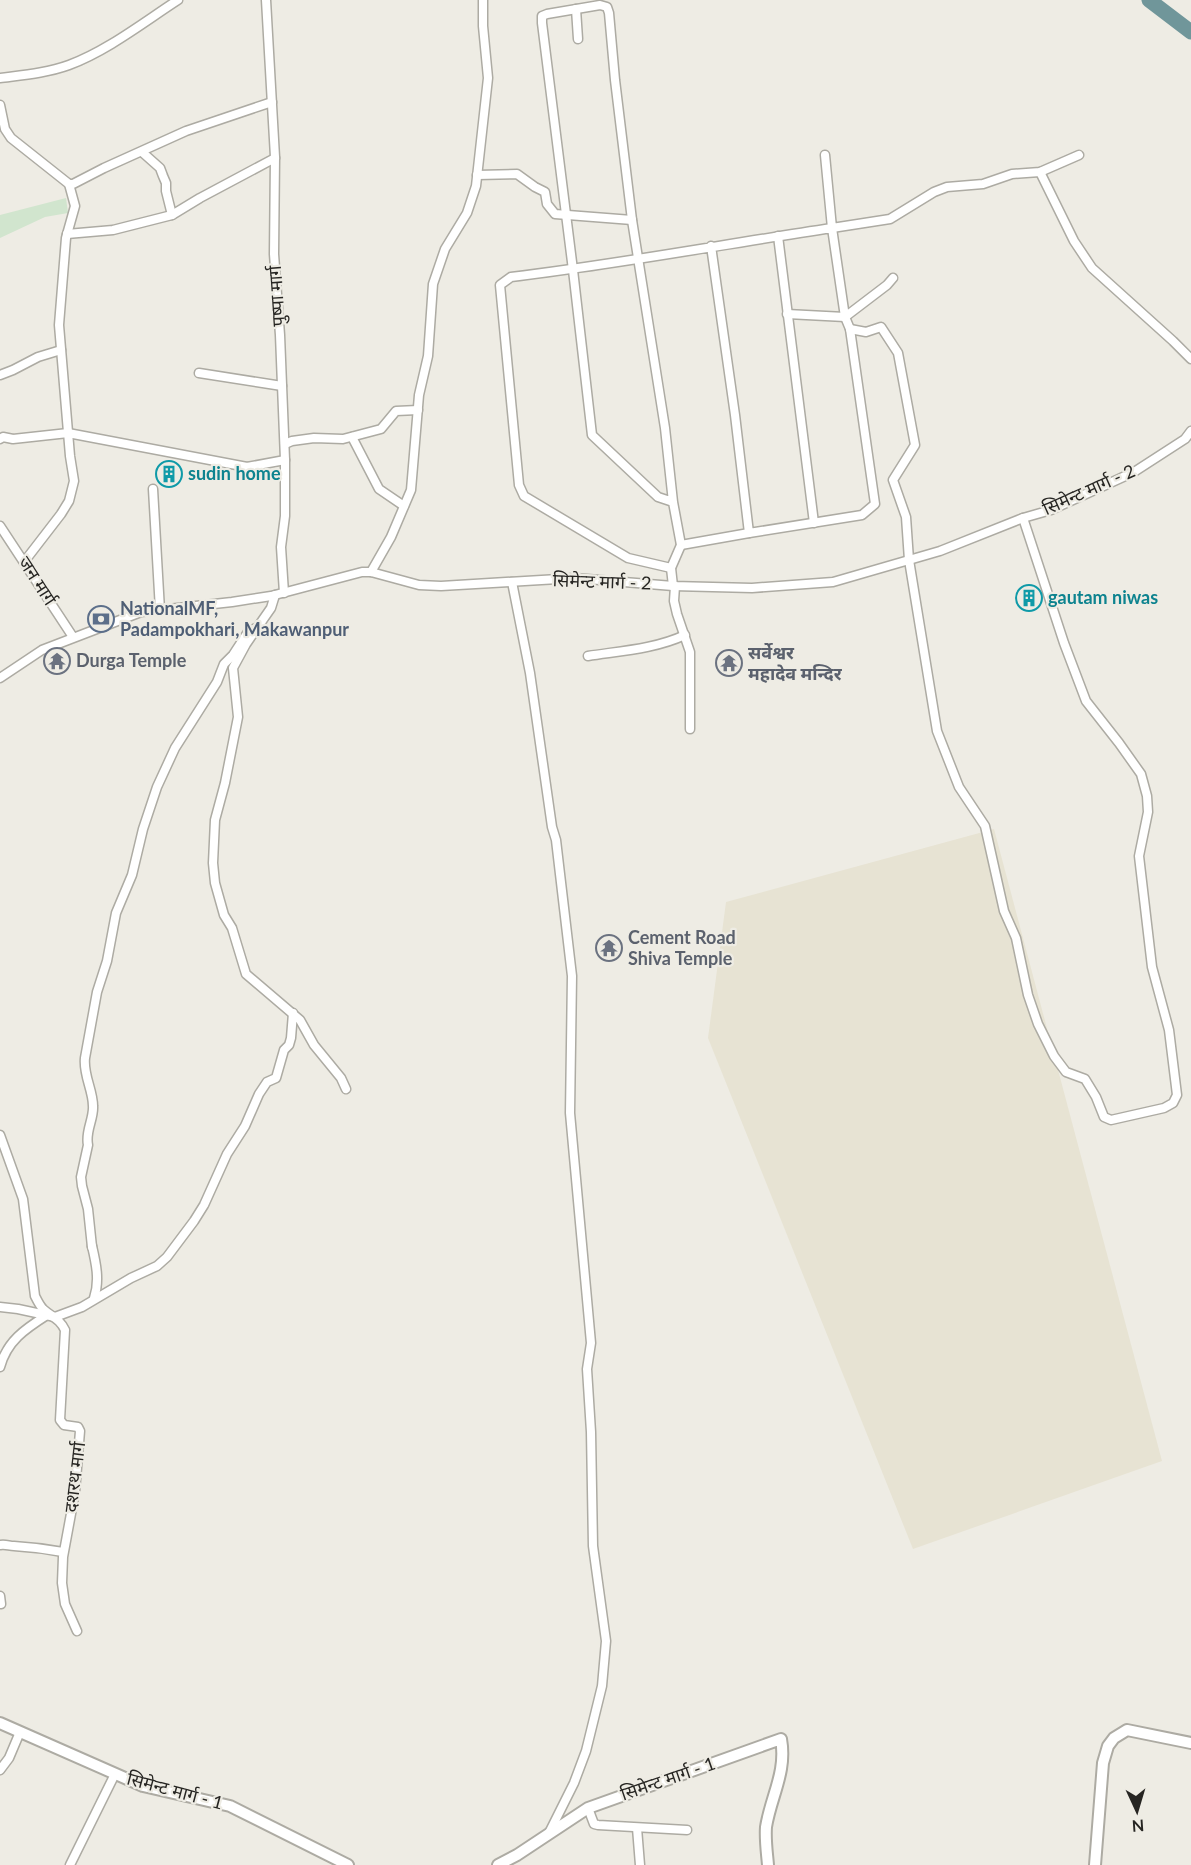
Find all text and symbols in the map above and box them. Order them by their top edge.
street label: पुष्पा मार्ग [263,264,291,327]
building icon: sudin home [154,459,184,489]
street label: सिमेन्ट मार्ग - 2 [1039,459,1138,519]
place label: sudin home [188,462,281,484]
street label: जन मार्ग [14,552,62,610]
street label: सिमेन्ट मार्ग - 2 [552,568,652,594]
building icon: gautam niwas [1014,583,1044,613]
place label: gautam niwas [1048,586,1158,608]
place label: NationalMF, Padampokhari, Makawanpur [120,597,349,640]
bank icon: NationalMF, Padampokhari, Makawanpur [86,604,116,634]
place label: सर्वेश्वर महादेव मन्दिर [748,641,843,684]
temple icon: Durga Temple [42,646,72,676]
temple icon: सर्वेश्वर महादेव मन्दिर [714,648,744,678]
place label: Durga Temple [76,649,187,671]
place label: Cement Road Shiva Temple [628,926,736,969]
temple icon: Cement Road Shiva Temple [594,933,624,963]
street label: दशरथ मार्ग [59,1439,89,1513]
street label: सिमेन्ट मार्ग - 1 [617,1752,718,1805]
street label: सिमेन्ट मार्ग - 1 [125,1767,226,1813]
north arrow [1107,1781,1167,1841]
text: N [1131,1817,1145,1836]

